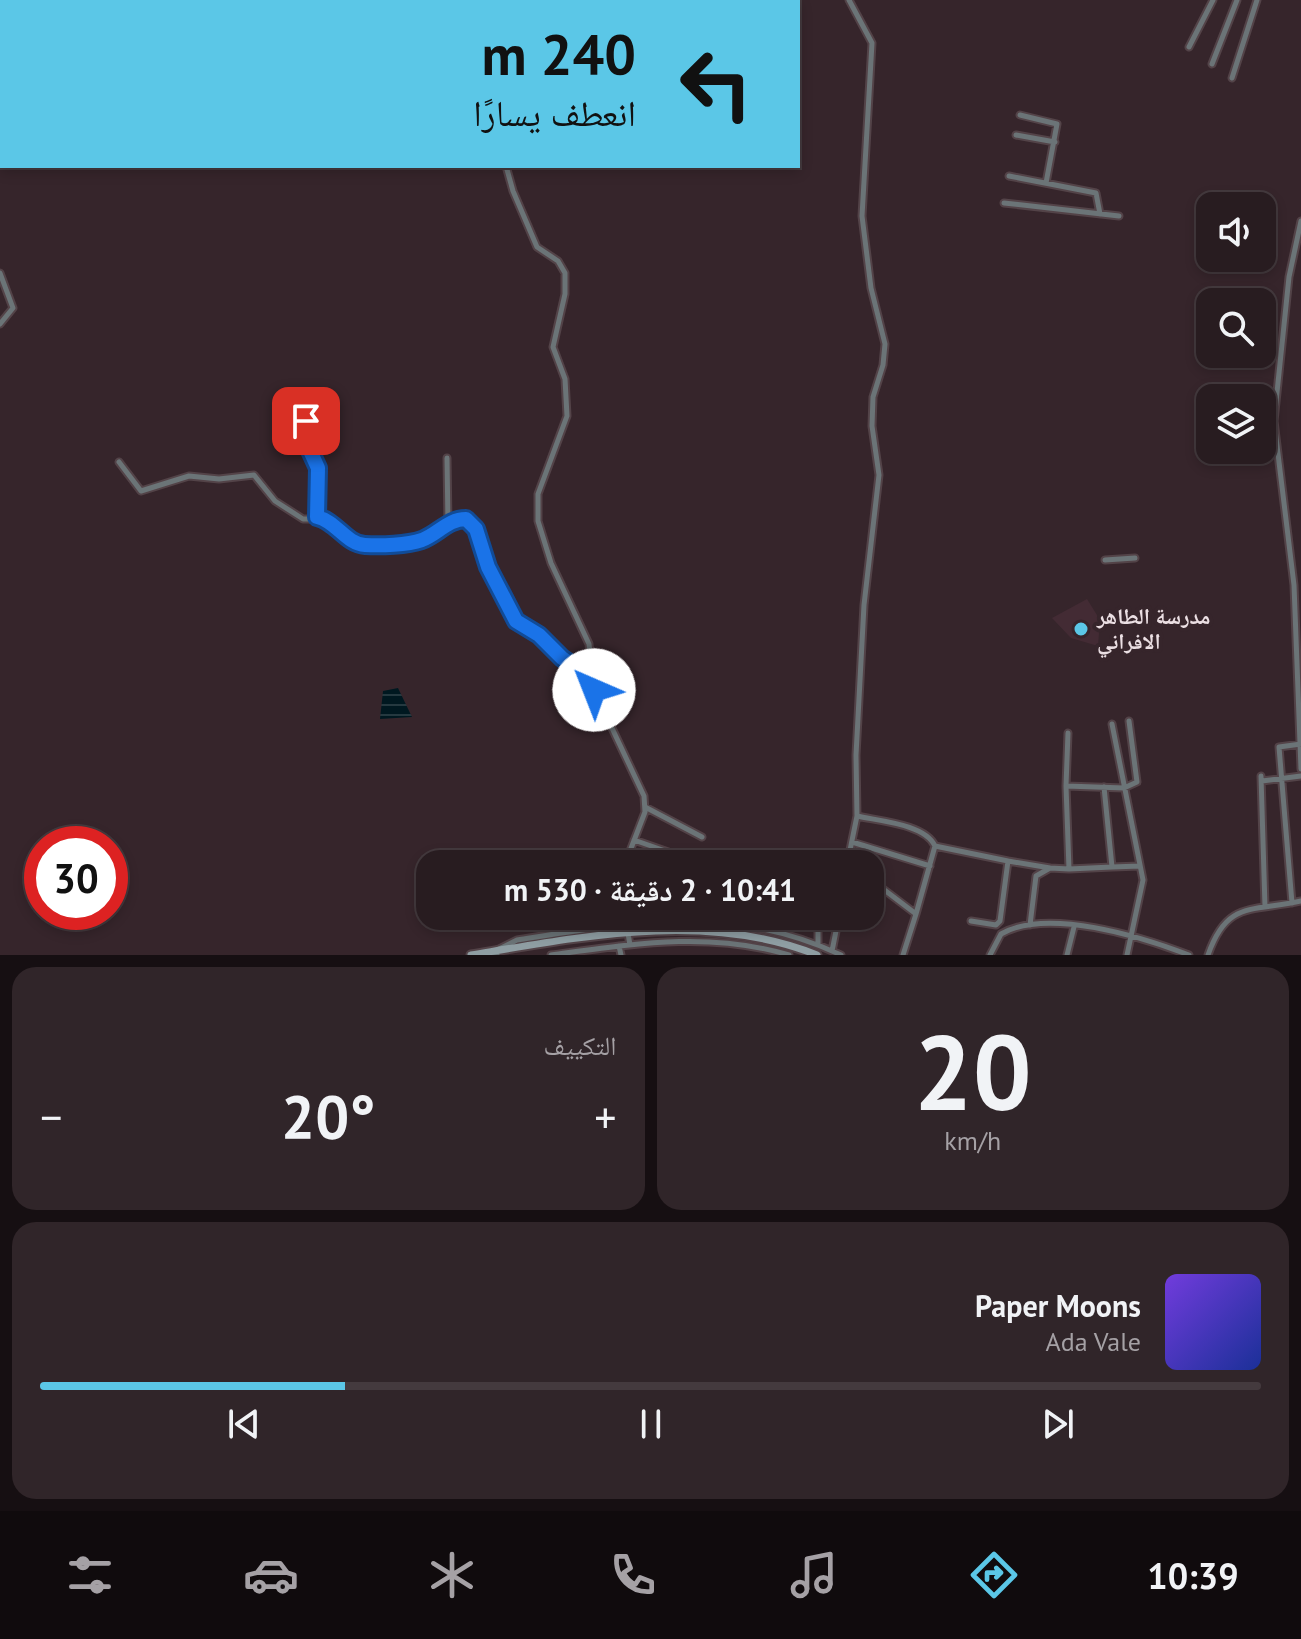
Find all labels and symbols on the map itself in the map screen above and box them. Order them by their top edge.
pin [272,387,340,455]
place label: مدرسة الطاهر الافراني [1096,602,1211,658]
marker: مدرسة الطاهر الافراني [1072,620,1090,638]
position arrow [552,648,636,732]
speed limit sign: 30 [24,826,128,930]

